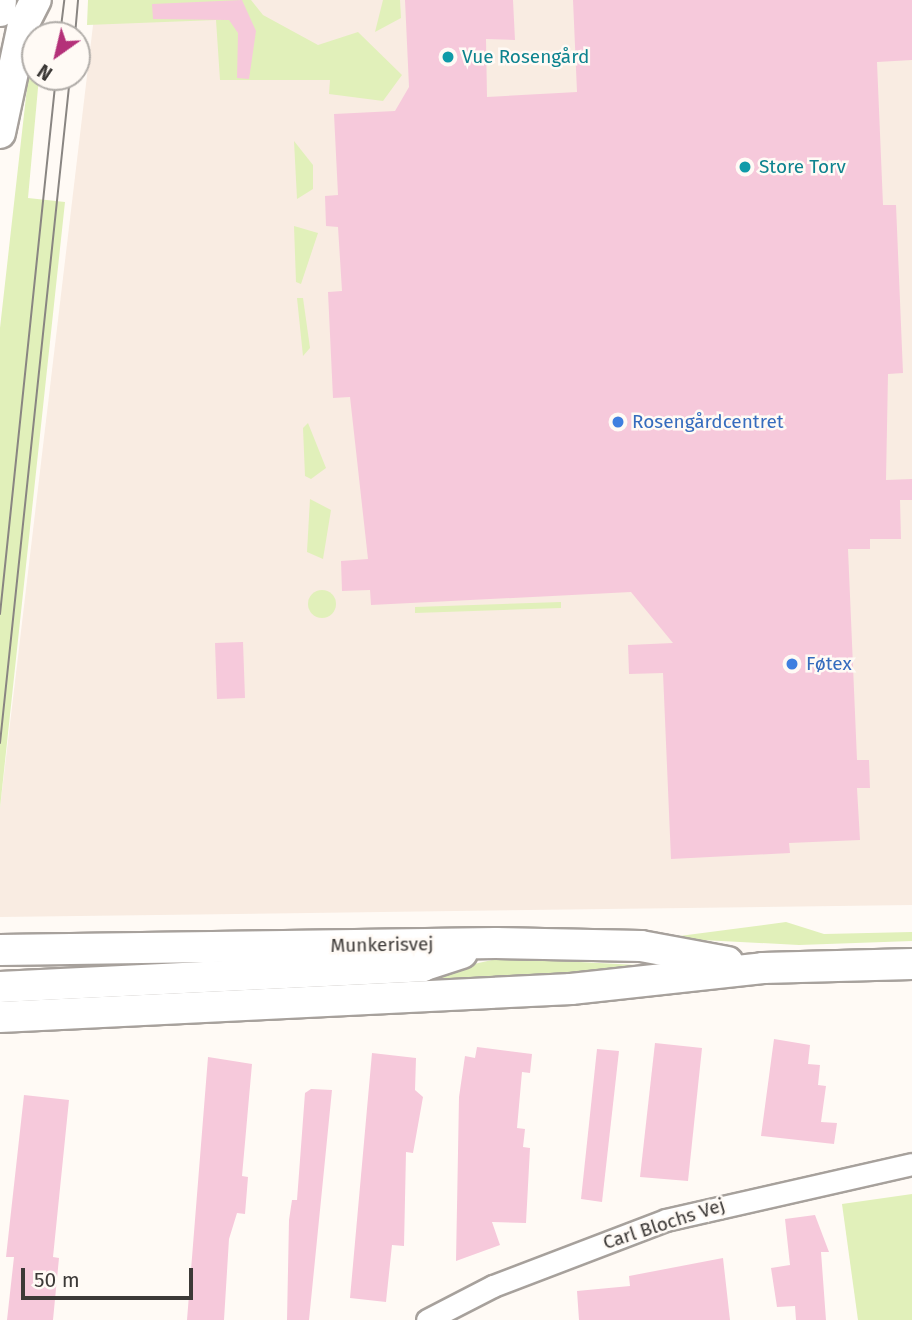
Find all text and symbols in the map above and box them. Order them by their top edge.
north arrow [21,21,91,91]
place label: Vue Rosengård [462,46,589,68]
marker: Vue Rosengård [440,49,456,65]
text: N [33,59,57,85]
place label: Store Torv [759,156,846,178]
marker: Store Torv [737,159,753,175]
place label: Rosengårdcentret [632,411,784,433]
marker: Rosengårdcentret [610,414,626,430]
place label: Føtex [806,653,852,675]
marker: Føtex [784,656,800,672]
street label: Munkerisvej [330,933,434,957]
street label: Carl Blochs Vej [600,1194,728,1254]
scale bar [24,1254,196,1298]
text: 50 m [34,1267,80,1293]

